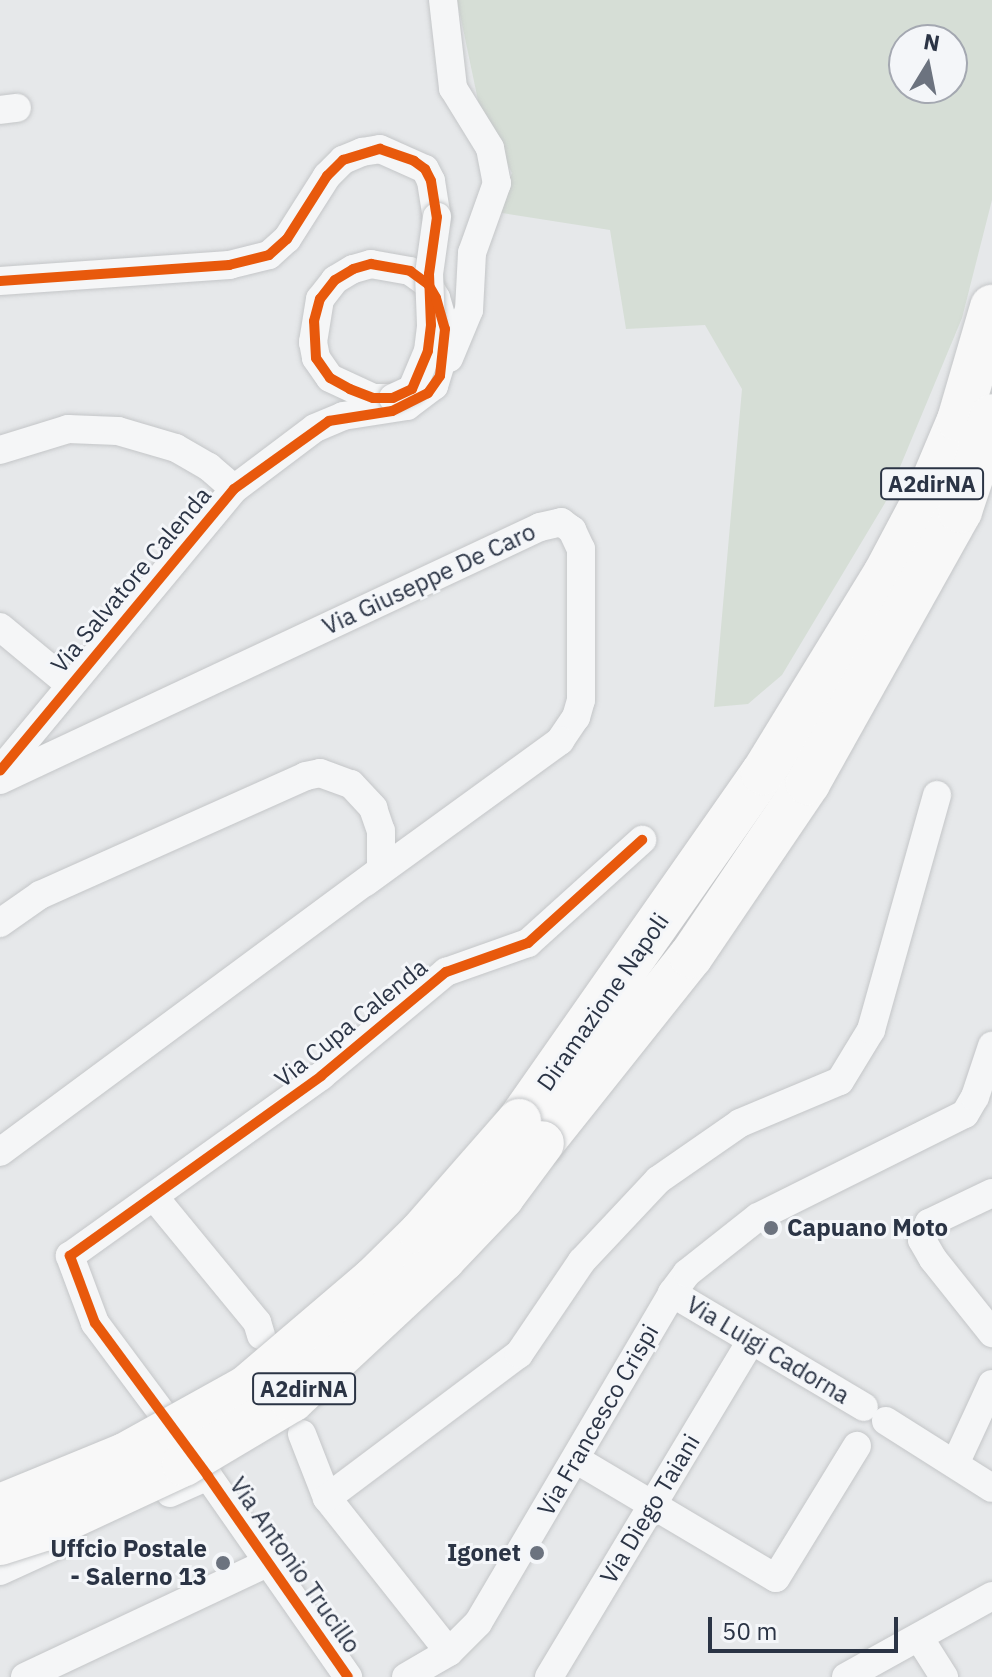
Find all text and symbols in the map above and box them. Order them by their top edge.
north arrow [888,24,968,104]
text: N [922,26,942,58]
road number: A2dirNA [880,466,984,502]
street label: Via Salvatore Calenda [45,481,217,679]
street label: Via Giuseppe De Caro [318,517,540,641]
street label: Diramazione Napoli [531,908,675,1096]
street label: Via Cupa Calenda [269,953,433,1093]
place label: Capuano Moto [787,1214,948,1242]
marker: Capuano Moto [762,1219,780,1237]
street label: Via Luigi Cadorna [681,1290,855,1410]
street label: Via Francesco Crispi [531,1319,665,1521]
road number: A2dirNA [252,1371,356,1407]
street label: Via Diego Taiani [594,1429,706,1589]
street label: Via Antonio Trucillo [224,1471,366,1659]
place label: Uffcio Postale - Salerno 13 [50,1535,207,1591]
place label: Igonet [447,1539,521,1567]
marker: Igonet [528,1544,546,1562]
marker: Uffcio Postale - Salerno 13 [214,1554,232,1572]
scale bar [712,1601,902,1651]
text: 50 m [722,1615,777,1647]

